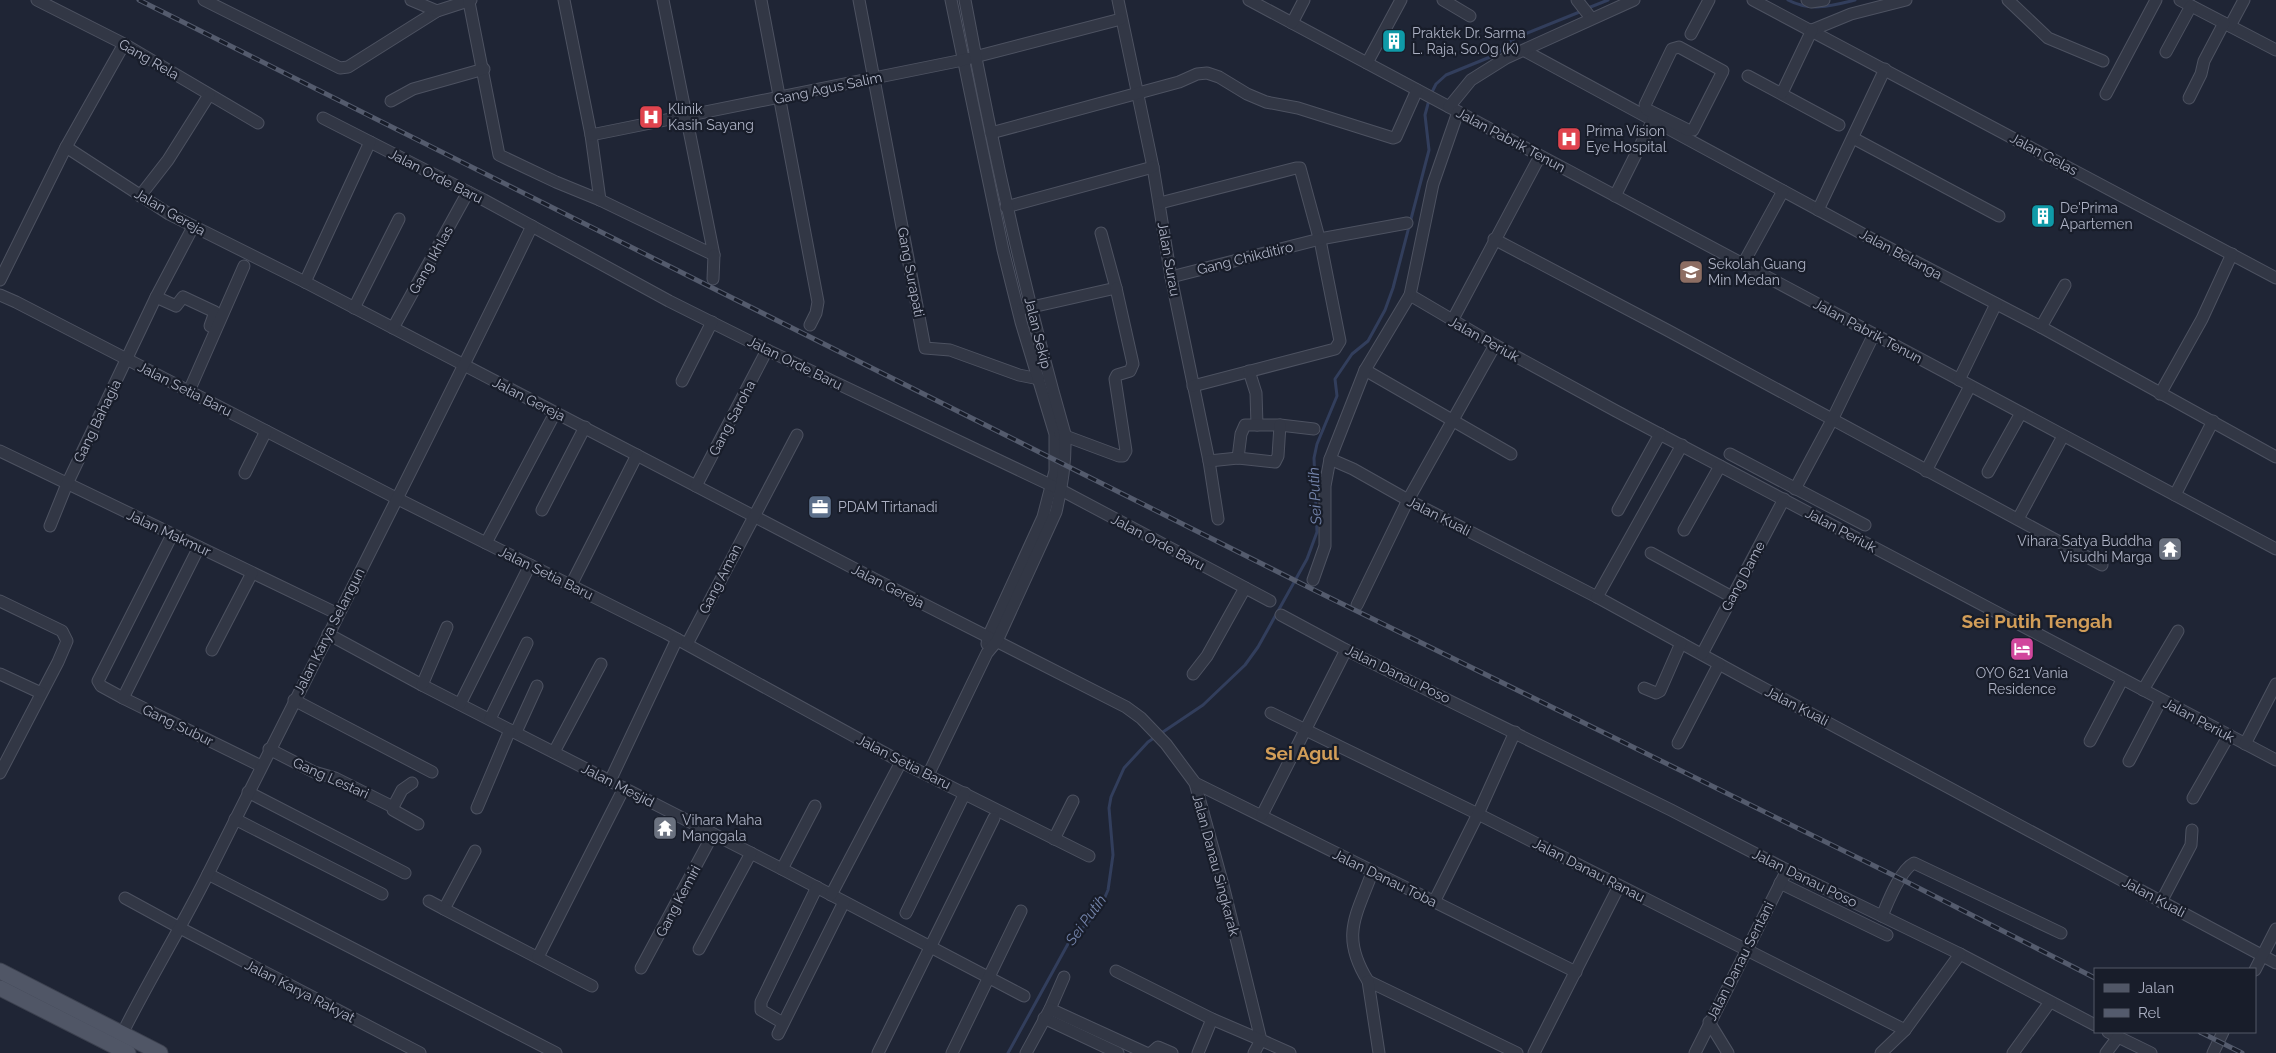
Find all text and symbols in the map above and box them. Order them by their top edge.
place label: Praktek Dr. Sarma L. Raja, So.Og (K) [1412,25,1526,57]
building icon: Praktek Dr. Sarma L. Raja, So.Og (K) [1381,28,1407,54]
street label: Gang Rela [116,35,182,83]
street label: Gang Agus Salim [773,69,883,107]
place label: Klinik Kasih Sayang [668,101,754,133]
hospital icon: Klinik Kasih Sayang [638,104,664,130]
street label: Jalan Pabrik Tenun [1454,105,1568,175]
place label: Prima Vision Eye Hospital [1586,123,1667,155]
hospital icon: Prima Vision Eye Hospital [1556,126,1582,152]
street label: Jalan Gelas [2008,130,2081,179]
street label: Jalan Orde Baru [386,145,486,207]
street label: Jalan Gereja [132,185,208,239]
place label: De'Prima Apartemen [2060,200,2133,232]
building icon: De'Prima Apartemen [2030,203,2056,229]
street label: Jalan Surau [1155,221,1183,297]
street label: Gang Ikhlas [406,223,456,297]
street label: Gang Surapati [894,226,928,318]
street label: Jalan Belanga [1857,226,1945,282]
street label: Gang Chikditiro [1195,238,1295,278]
place label: Sekolah Guang Min Medan [1708,256,1806,288]
school or university icon: Sekolah Guang Min Medan [1678,259,1704,285]
street label: Jalan Sekip [1021,296,1055,371]
street label: Jalan Pabrik Tenun [1811,296,1925,366]
street label: Jalan Periuk [1446,313,1522,365]
street label: Jalan Orde Baru [745,333,845,393]
street label: Jalan Setia Baru [135,358,235,420]
street label: Jalan Gereja [490,374,568,424]
street label: Gang Bahagia [70,377,124,465]
street label: Gang Saroha [705,378,759,458]
water label: Sei Putih [1305,467,1326,526]
street label: Jalan Kuali [1405,493,1473,539]
office icon: PDAM Tirtanadi [807,494,833,520]
place label: PDAM Tirtanadi [838,499,938,515]
street label: Jalan Periuk [1803,505,1880,556]
street label: Jalan Makmur [124,507,214,559]
street label: Jalan Orde Baru [1109,511,1207,573]
place label: Vihara Satya Buddha Visudhi Marga [2017,533,2152,565]
temple icon: Vihara Satya Buddha Visudhi Marga [2157,536,2183,562]
street label: Gang Dame [1718,538,1768,614]
street label: Gang Aman [696,542,744,616]
street label: Jalan Setia Baru [496,543,596,603]
street label: Jalan Gereja [849,561,927,611]
street label: Jalan Karya Selangun [290,565,368,697]
district label: Sei Putih Tengah [1962,610,2112,632]
hotel icon: OYO 621 Vania Residence [2009,636,2035,662]
street label: Jalan Danau Poso [1343,642,1453,706]
place label: OYO 621 Vania Residence [1976,665,2068,697]
street label: Jalan Kuali [1763,683,1831,729]
street label: Jalan Periuk [2161,695,2238,746]
street label: Gang Subur [140,701,216,749]
street label: Jalan Setia Baru [854,731,954,793]
district label: Sei Agul [1265,742,1340,764]
street label: Gang Lestari [291,754,371,802]
street label: Jalan Mesjid [579,760,657,810]
street label: Jalan Danau Singkarak [1189,792,1243,938]
place label: Vihara Maha Manggala [682,812,762,844]
temple icon: Vihara Maha Manggala [652,815,678,841]
street label: Jalan Danau Ranau [1530,835,1648,905]
street label: Jalan Danau Toba [1330,846,1440,910]
street label: Jalan Danau Poso [1750,846,1860,910]
street label: Gang Kemiri [652,862,704,940]
street label: Jalan Kuali [2120,874,2188,920]
water label: Sei Putih [1061,891,1110,949]
street label: Jalan Danau Sentani [1703,899,1777,1023]
street label: Jalan Karya Rakyat [242,956,358,1026]
legend [2094,968,2256,1033]
text: Jalan [2138,979,2174,997]
text: Rel [2138,1004,2161,1022]

